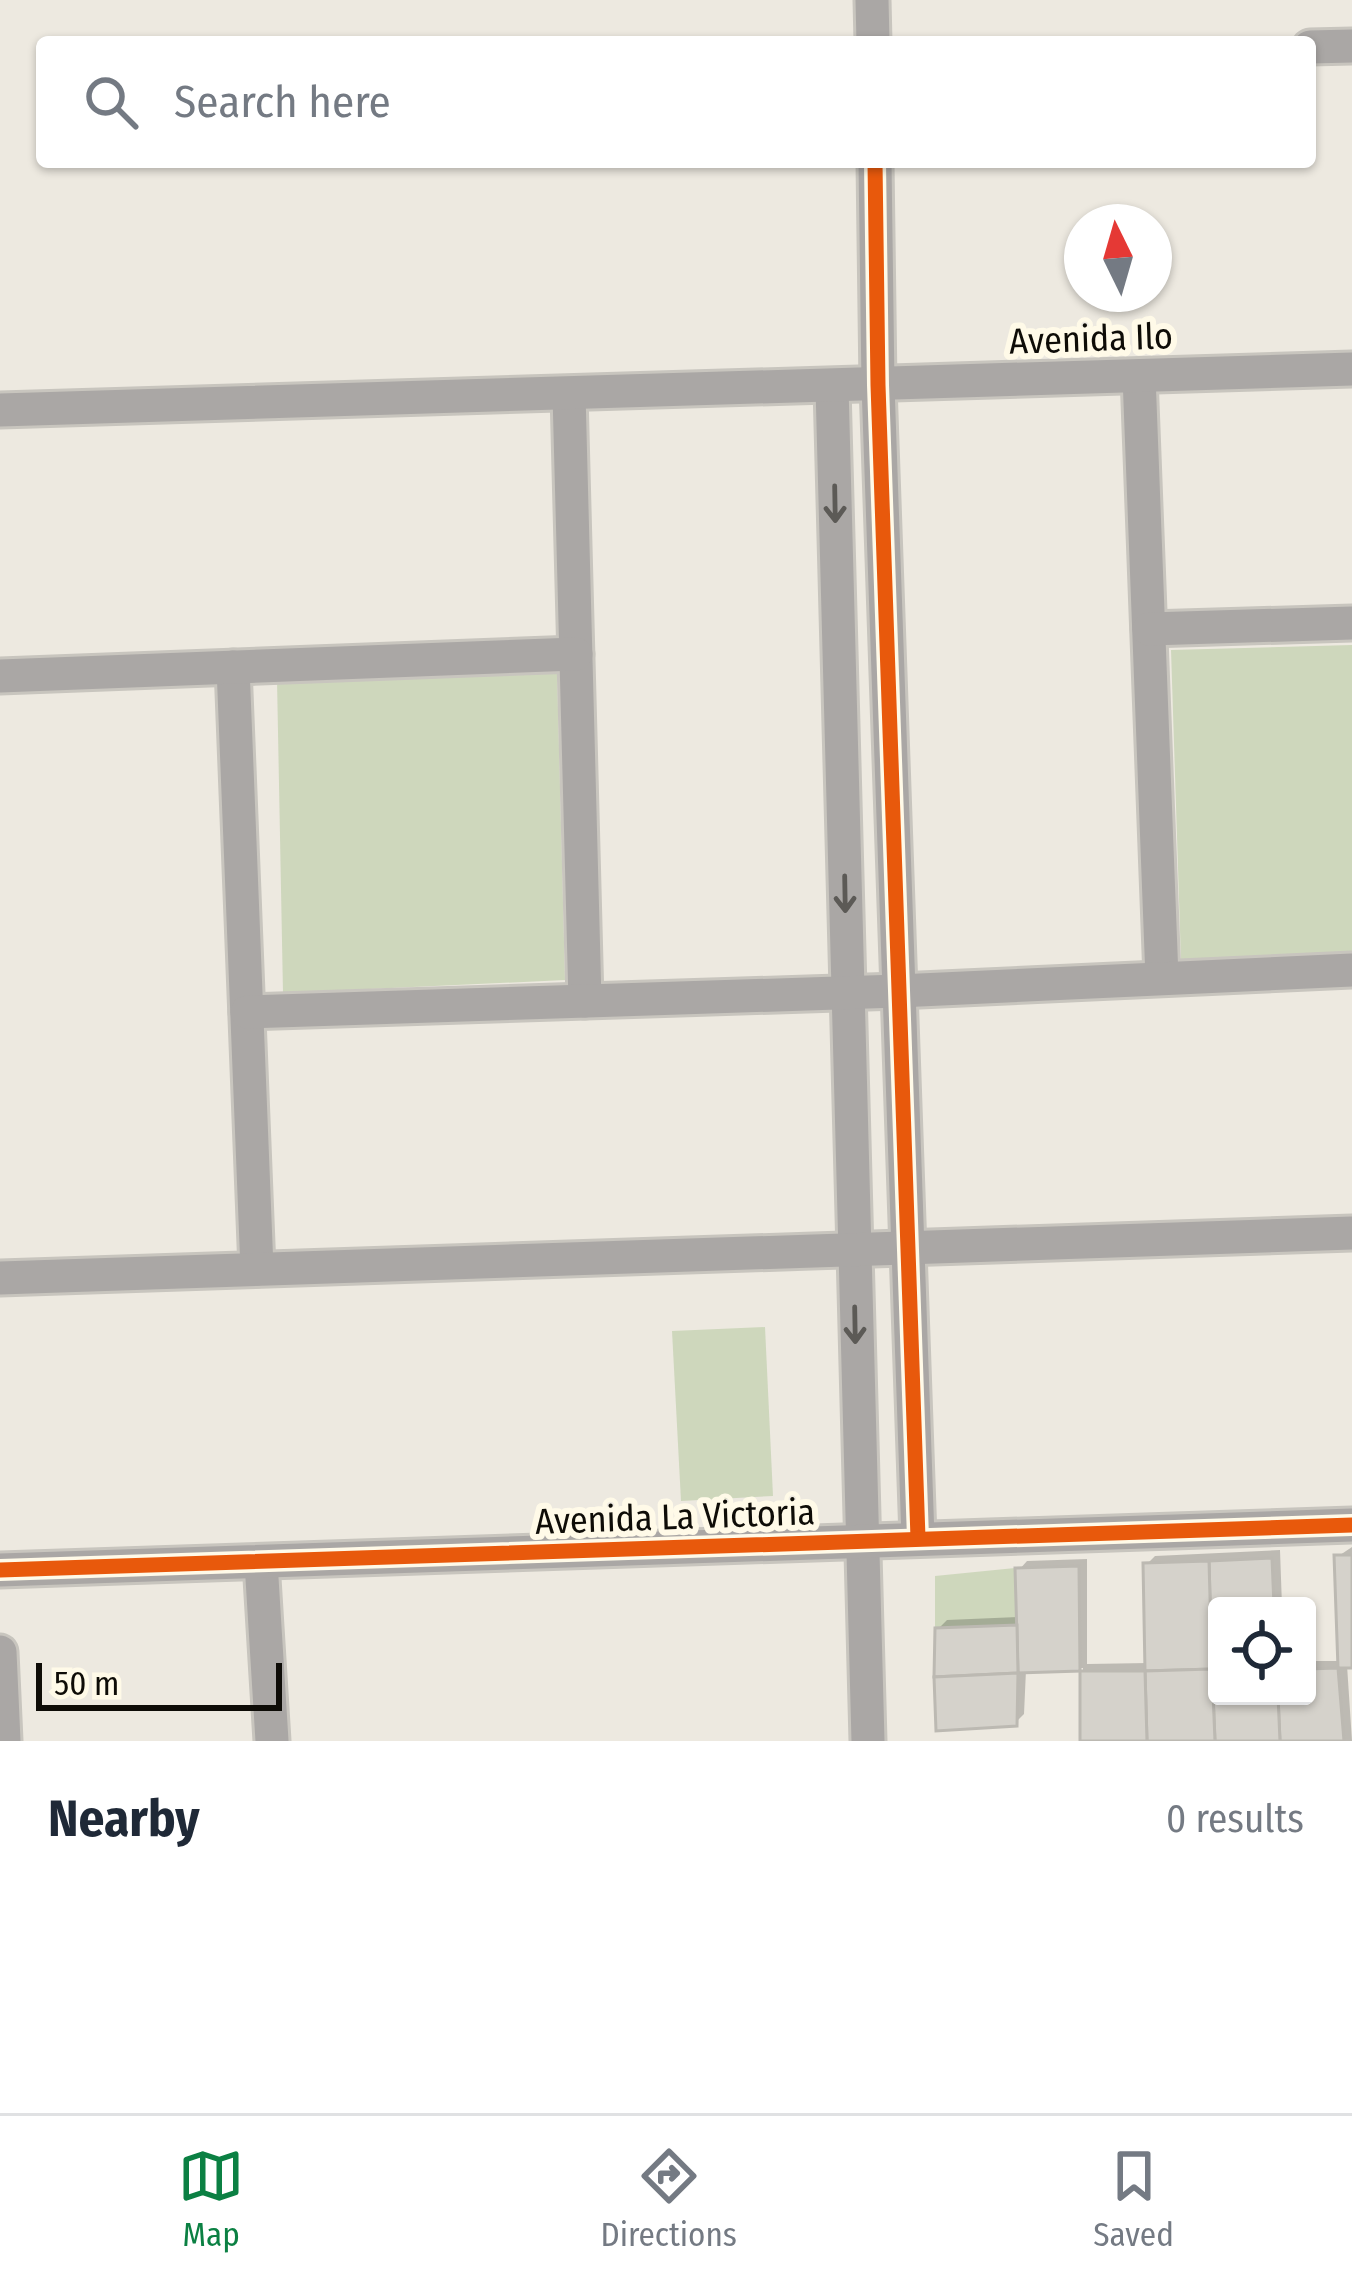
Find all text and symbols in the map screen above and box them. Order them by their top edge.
search box [36,36,1316,168]
icon: search [78,69,144,135]
text: Search here [174,75,391,129]
north arrow [1064,204,1172,312]
street label: Avenida Ilo [1008,314,1174,364]
one-way arrow [824,484,847,523]
one-way arrow [833,874,856,913]
one-way arrow [843,1305,866,1344]
street label: Avenida La Victoria [534,1490,816,1544]
map controls [1208,1597,1316,1705]
button: locate [1208,1597,1316,1705]
scale bar [36,1657,282,1710]
text: 50 m [54,1664,119,1704]
text: Nearby [48,1788,200,1850]
text: 0 results [1166,1796,1304,1842]
tab: Map [178,2143,244,2255]
tab: Directions [600,2143,737,2255]
tab: Saved [1093,2143,1174,2255]

